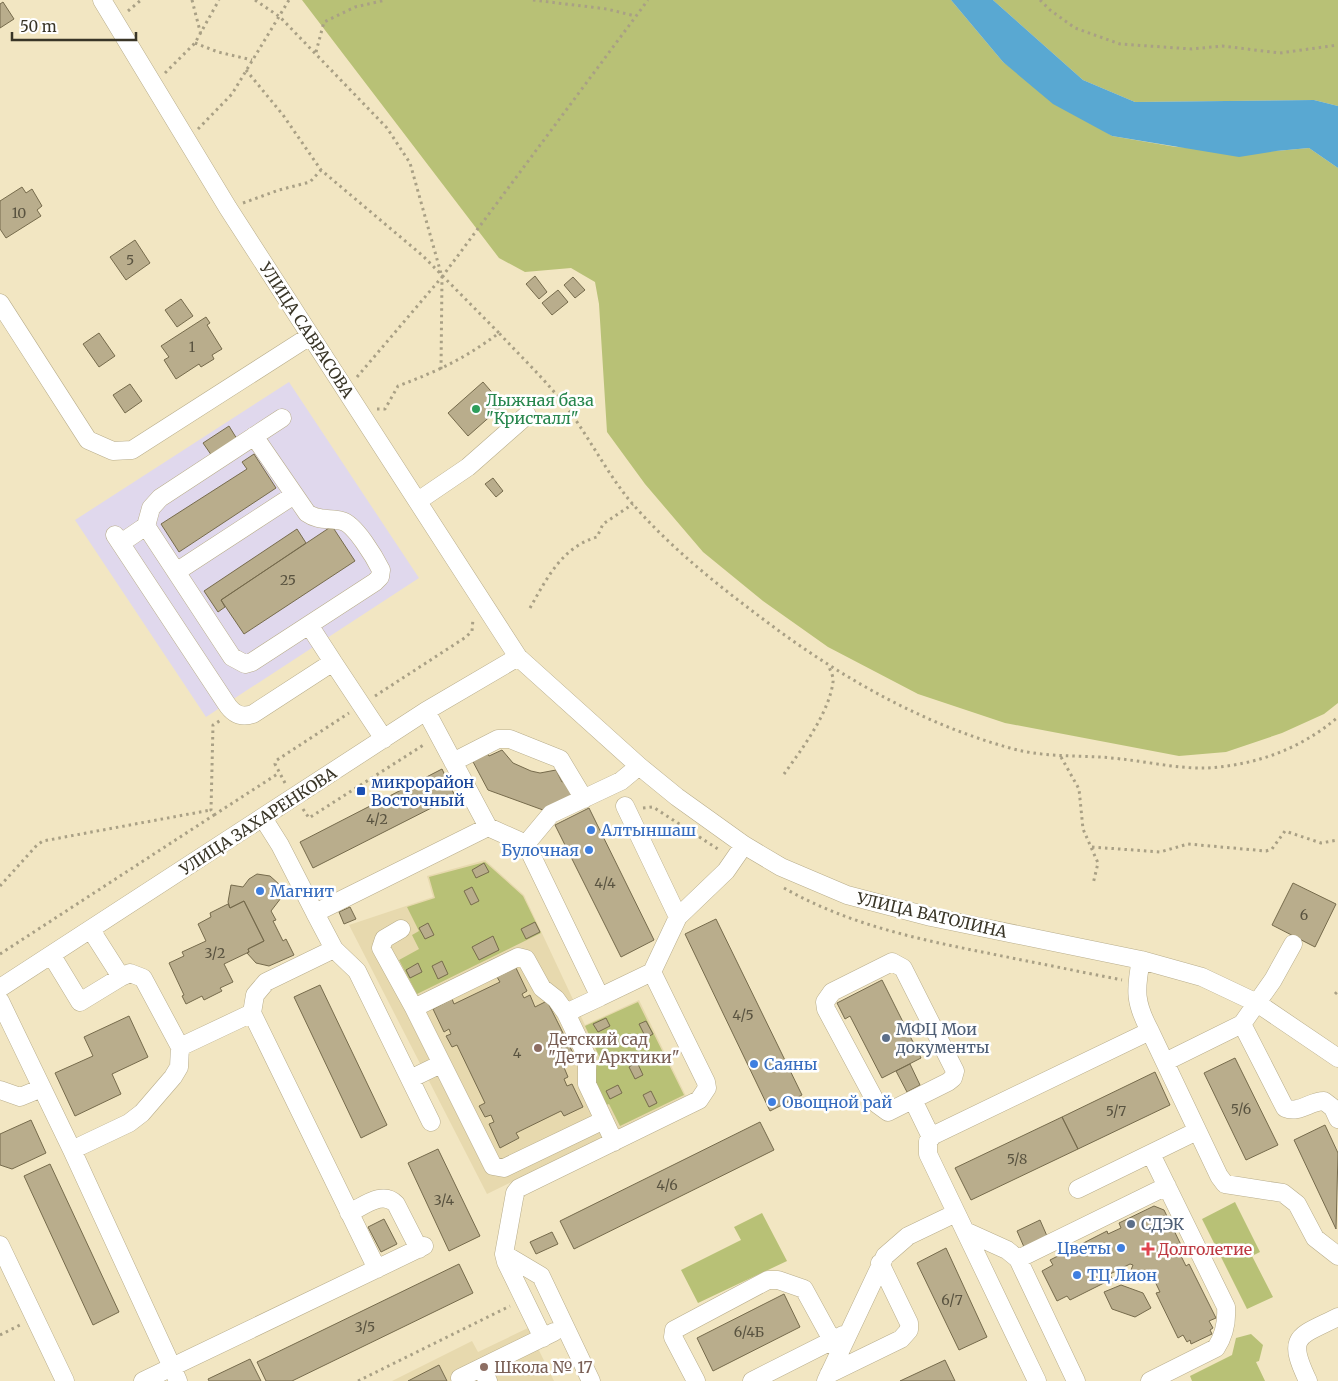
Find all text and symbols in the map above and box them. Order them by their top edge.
scale bar [12,10,136,42]
text: 50 m [20,17,57,36]
house number: 10 [12,204,26,222]
house number: 5 [126,251,134,269]
street label: УЛИЦА САВРАСОВА [255,258,359,402]
house number: 1 [189,338,195,356]
place label: Лыжная база "Кристалл" [486,390,594,428]
marker: Лыжная база "Кристалл" [470,403,482,415]
house number: 25 [280,571,296,589]
street label: УЛИЦА ЗАХАРЕНКОВА [175,762,341,880]
place label: микрорайон Восточный [371,772,474,810]
marker: микрорайон Восточный [355,785,367,797]
house number: 4/2 [366,810,388,828]
place label: Алтыншаш [600,820,696,840]
marker: Алтыншаш [585,824,597,836]
place label: Булочная [501,840,579,860]
marker: Булочная [583,844,595,856]
house number: 4/4 [594,874,616,892]
place label: Магнит [270,881,335,901]
marker: Магнит [254,885,266,897]
street label: УЛИЦА ВАТОЛИНА [854,888,1010,942]
house number: 6 [1300,906,1308,924]
house number: 3/2 [205,944,225,962]
house number: 4/5 [732,1006,754,1024]
place label: МФЦ Мои документы [895,1019,990,1057]
place label: Детский сад "Дети Арктики" [548,1029,680,1067]
marker: МФЦ Мои документы [880,1032,892,1044]
marker: Детский сад "Дети Арктики" [532,1042,544,1054]
house number: 4 [513,1044,522,1062]
place label: Саяны [764,1054,818,1074]
marker: Саяны [748,1058,760,1070]
place label: Овощной рай [782,1092,892,1112]
marker: Овощной рай [766,1096,778,1108]
house number: 5/6 [1231,1100,1251,1118]
house number: 5/7 [1106,1102,1126,1120]
house number: 5/8 [1007,1150,1027,1168]
house number: 4/6 [656,1176,678,1194]
house number: 3/4 [434,1191,455,1209]
place label: СДЭК [1141,1214,1185,1234]
marker: СДЭК [1125,1218,1137,1230]
place label: Цветы [1057,1238,1111,1258]
place label: Долголетие [1158,1239,1252,1259]
marker: Цветы [1115,1242,1127,1254]
marker: Долголетие [1142,1243,1154,1255]
place label: ТЦ Лион [1087,1265,1157,1285]
marker: ТЦ Лион [1071,1269,1083,1281]
house number: 6/7 [941,1291,963,1309]
house number: 3/5 [355,1318,375,1336]
house number: 6/4Б [734,1323,764,1341]
place label: Школа № 17 [494,1357,593,1377]
marker: Школа № 17 [478,1361,490,1373]

